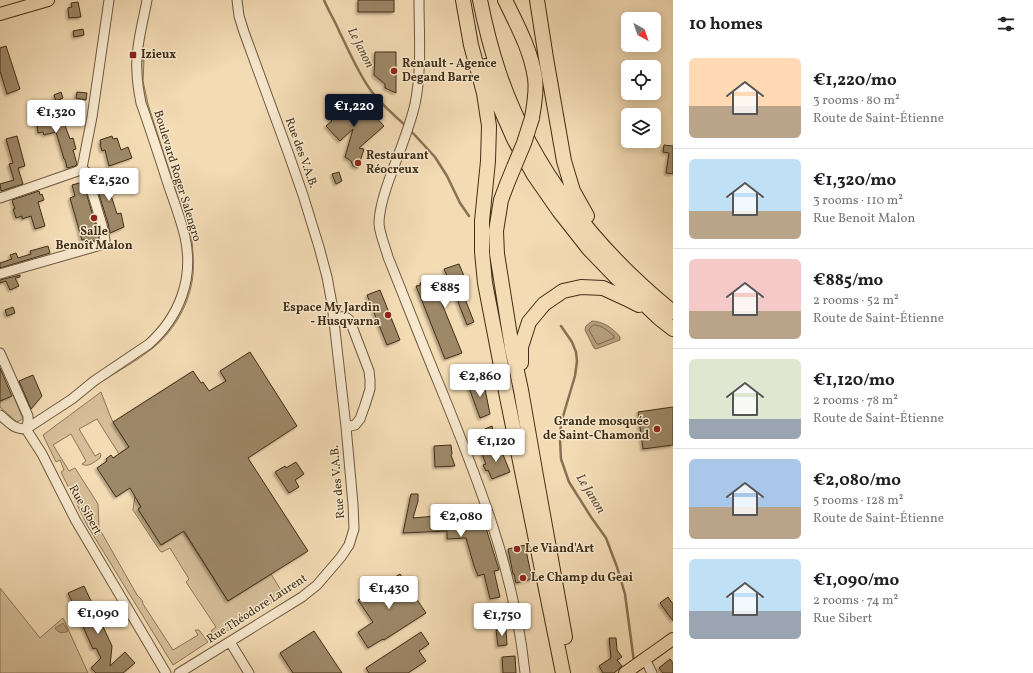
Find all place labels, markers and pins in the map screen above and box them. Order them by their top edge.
place label: Izieux [141,47,176,63]
marker: Izieux [128,50,138,60]
place label: Renault - Agence Degand Barre [402,56,497,86]
marker: Renault - Agence Degand Barre [389,66,399,76]
pin: €1,220 [321,94,387,128]
pin: €1,320 [23,100,89,134]
place label: Restaurant Réocreux [366,148,429,178]
marker: Restaurant Réocreux [353,158,363,168]
pin: €2,520 [76,168,142,202]
marker: Salle Benoît Malon [89,213,99,223]
place label: Salle Benoît Malon [55,224,133,254]
pin: €885 [421,275,469,309]
place label: Espace My Jardin - Husqvarna [283,300,380,330]
marker: Espace My Jardin - Husqvarna [383,310,393,320]
pin: €2,860 [447,364,513,398]
place label: Grande mosquée de Saint-Chamond [543,414,650,444]
marker: Grande mosquée de Saint-Chamond [652,424,662,434]
pin: €1,120 [463,429,529,463]
pin: €2,080 [428,504,494,538]
place label: Le Viand'Art [525,541,595,557]
marker: Le Viand'Art [512,544,522,554]
place label: Le Champ du Geai [531,570,633,586]
marker: Le Champ du Geai [518,573,528,583]
pin: €1,430 [356,576,422,610]
pin: €1,090 [65,601,131,635]
pin: €1,750 [469,603,535,637]

